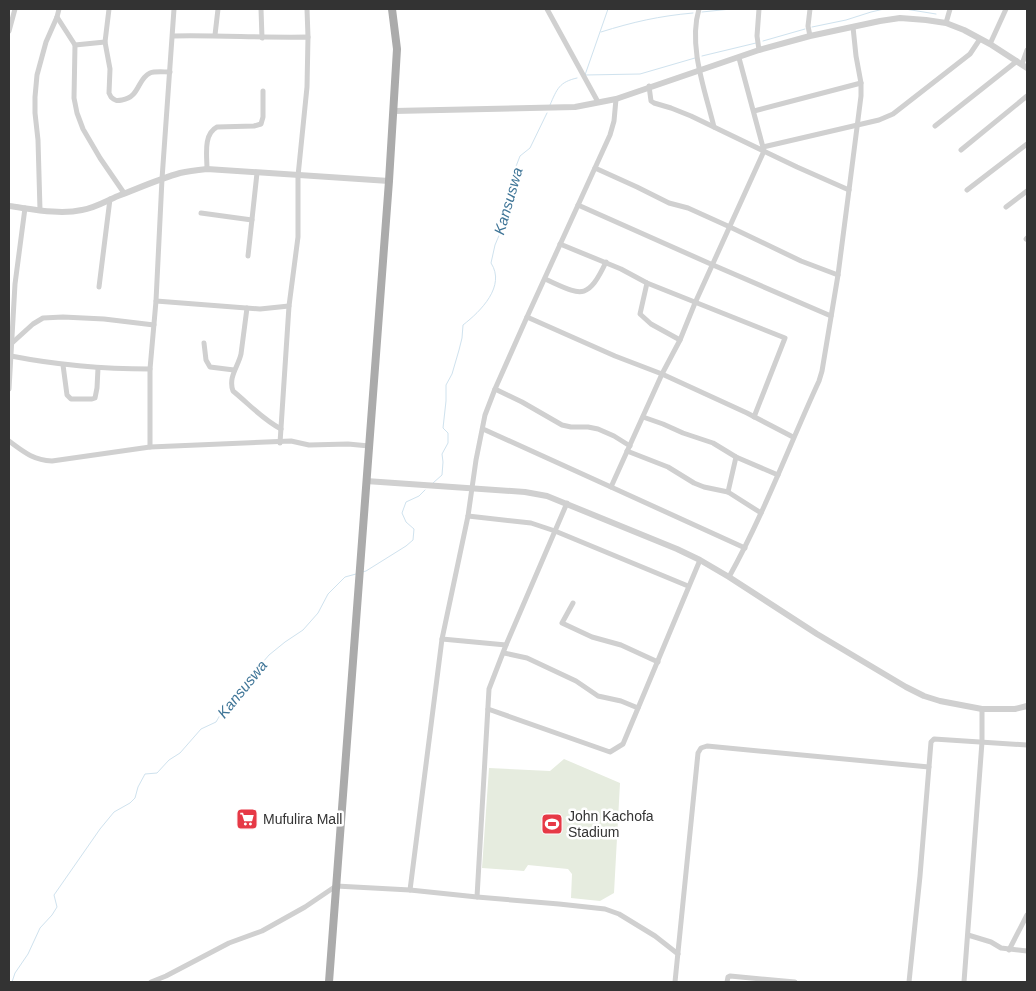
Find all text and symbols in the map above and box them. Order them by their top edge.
water label: Kansuswa [490,165,526,237]
water label: Kansuswa [214,657,270,721]
supermarket icon: Mufulira Mall [235,807,259,831]
place label: John Kachofa Stadium [568,808,654,840]
place label: Mufulira Mall [263,811,342,827]
sports icon: John Kachofa Stadium [540,812,564,836]

